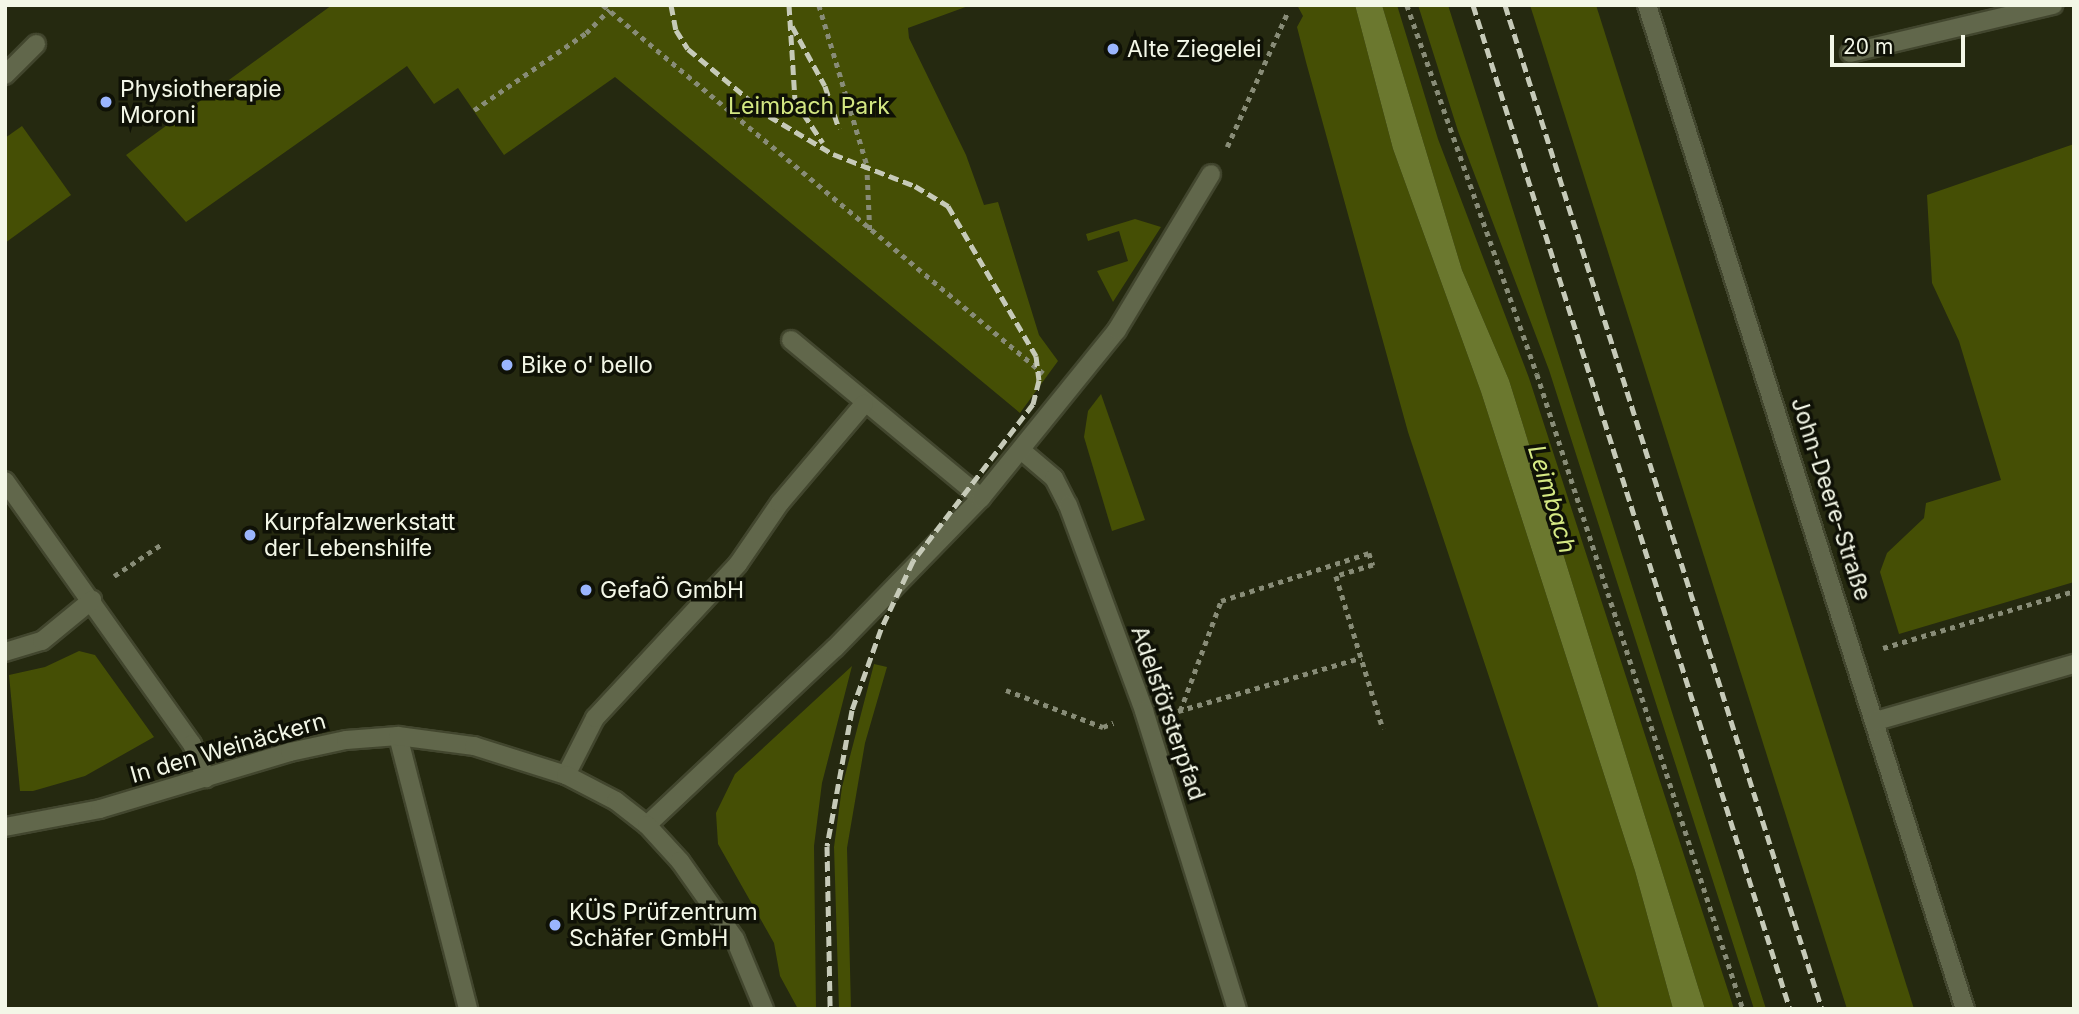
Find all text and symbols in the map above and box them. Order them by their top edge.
scale bar [1834,21,1969,65]
text: 20 m [1843,34,1893,59]
place label: Alte Ziegelei [1127,35,1261,63]
marker: Alte Ziegelei [1105,41,1121,57]
place label: Physiotherapie Moroni [120,75,282,129]
park label: Leimbach Park [728,92,890,120]
marker: Physiotherapie Moroni [98,94,114,110]
place label: Bike o' bello [521,351,653,379]
marker: Bike o' bello [499,357,515,373]
street label: John-Deere-Straße [1785,394,1877,604]
water label: Leimbach [1522,441,1582,557]
place label: Kurpfalzwerkstatt der Lebenshilfe [264,508,455,562]
marker: Kurpfalzwerkstatt der Lebenshilfe [242,527,258,543]
place label: GefaÖ GmbH [600,576,744,604]
marker: GefaÖ GmbH [578,582,594,598]
street label: Adelsförsterpfad [1125,622,1211,804]
street label: In den Weinäckern [127,707,329,789]
place label: KÜS Prüfzentrum Schäfer GmbH [569,898,758,952]
marker: KÜS Prüfzentrum Schäfer GmbH [547,917,563,933]

